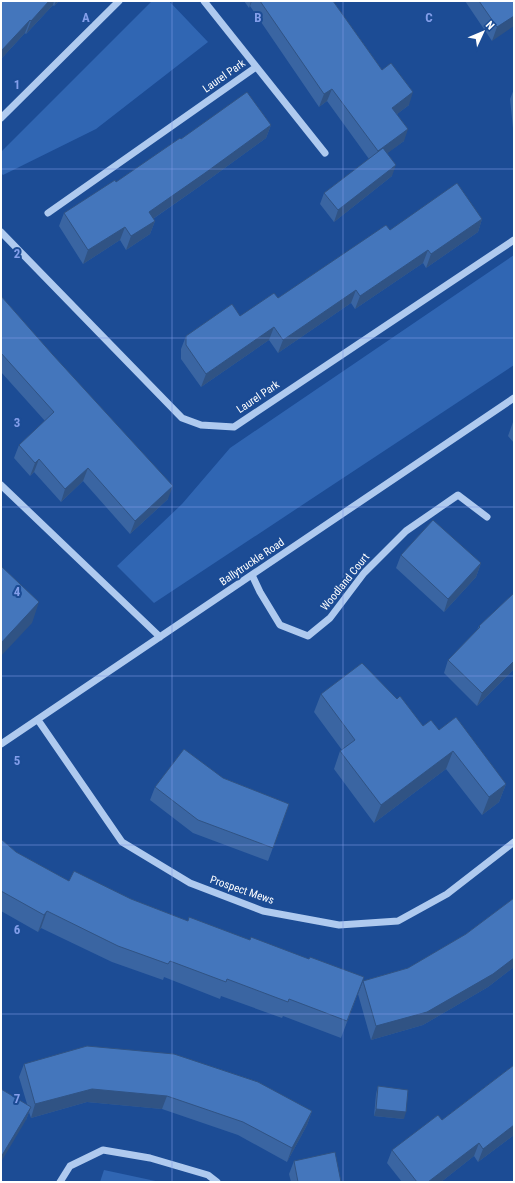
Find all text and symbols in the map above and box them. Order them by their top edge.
text: A [82,10,90,25]
text: B [254,10,262,25]
text: C [425,10,433,25]
north arrow [463,12,503,52]
text: N [483,18,497,33]
street label: Laurel Park [200,57,248,95]
text: 1 [14,77,20,92]
text: 2 [14,246,21,261]
street label: Laurel Park [234,378,282,416]
text: 3 [14,415,20,430]
street label: Ballytruckle Road [217,536,287,588]
street label: Woodland Court [318,551,372,613]
text: 4 [14,584,21,599]
text: 5 [14,753,21,768]
street label: Prospect Mews [208,873,276,907]
text: 6 [14,922,21,937]
text: 7 [14,1091,21,1106]

